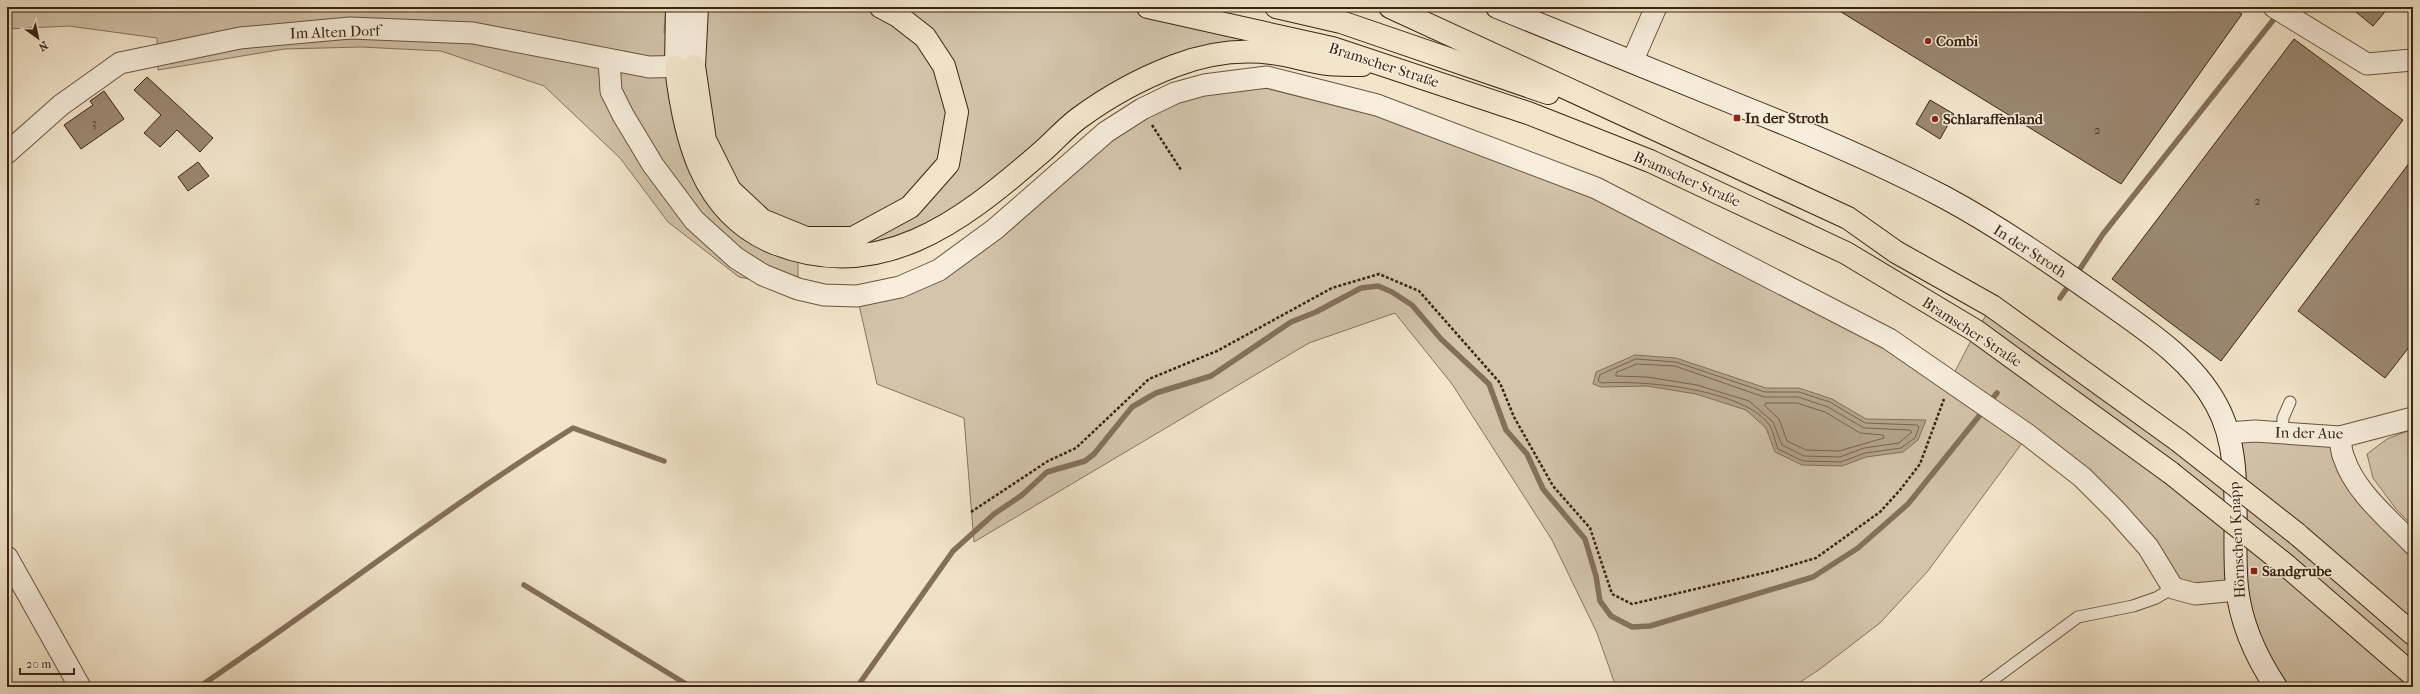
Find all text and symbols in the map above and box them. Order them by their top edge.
north arrow [18,18,58,58]
street label: Im Alten Dorf [290,21,383,43]
place label: Combi [1936,32,1979,50]
marker: Combi [1923,36,1933,46]
text: N [36,38,50,54]
street label: Bramscher Straße [1326,39,1442,92]
place label: In der Stroth [1745,109,1829,127]
place label: Schlaraffenland [1943,110,2044,128]
marker: In der Stroth [1732,113,1742,123]
marker: Schlaraffenland [1930,114,1940,124]
house number: 3 [91,115,97,130]
house number: 2 [2094,122,2101,137]
street label: Bramscher Straße [1631,147,1744,211]
house number: 2 [2254,193,2261,208]
street label: In der Stroth [1990,221,2070,282]
street label: Bramscher Straße [1919,293,2026,371]
street label: In der Aue [2275,423,2344,443]
street label: Hörnschen Knapp [2225,481,2249,599]
place label: Sandgrube [2262,562,2332,580]
marker: Sandgrube [2249,566,2259,576]
scale bar [20,650,74,676]
text: 20 m [26,657,51,671]

